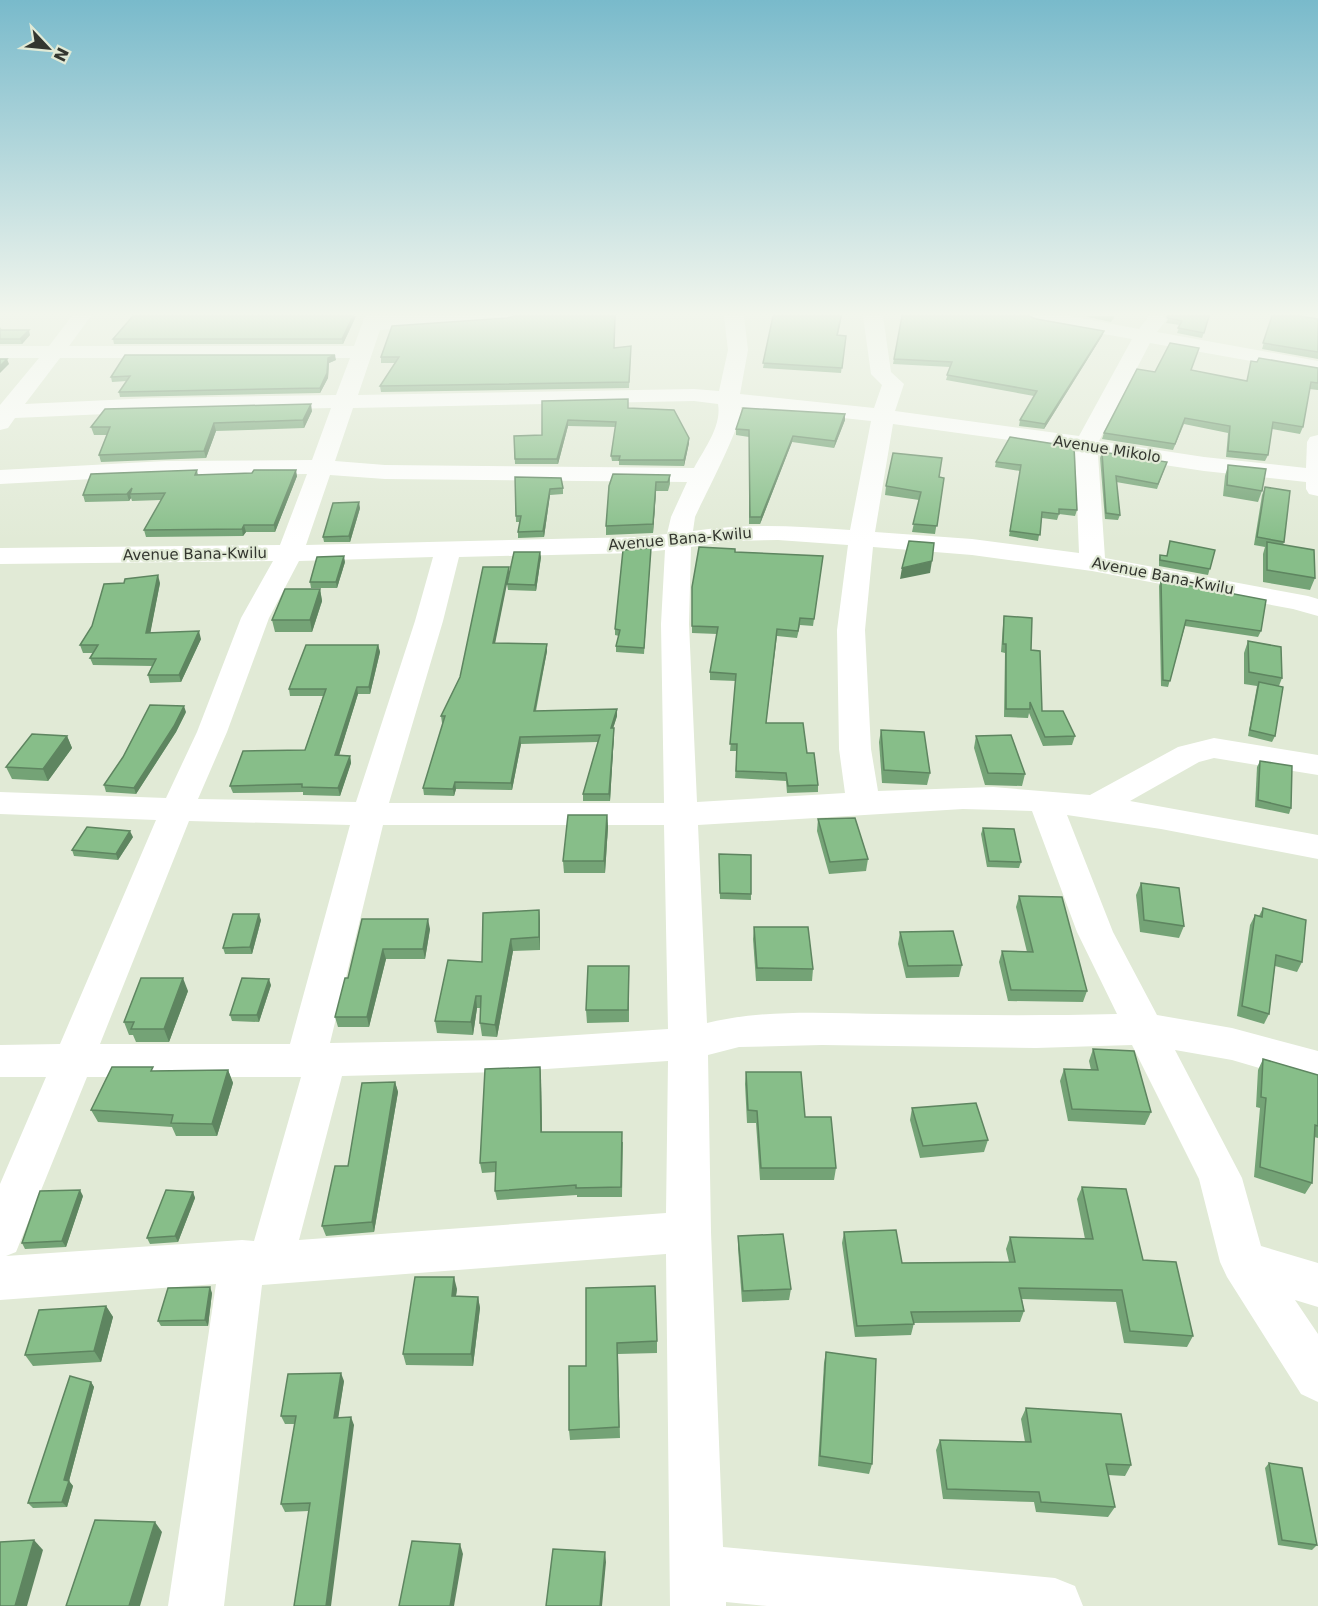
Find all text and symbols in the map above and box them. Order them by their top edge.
north arrow [18,18,78,78]
text: N [50,44,73,65]
street label: Avenue Mikolo [1052,432,1162,466]
street label: Avenue Bana-Kwilu [607,524,753,554]
street label: Avenue Bana-Kwilu [123,544,267,564]
street label: Avenue Bana-Kwilu [1091,553,1235,599]

